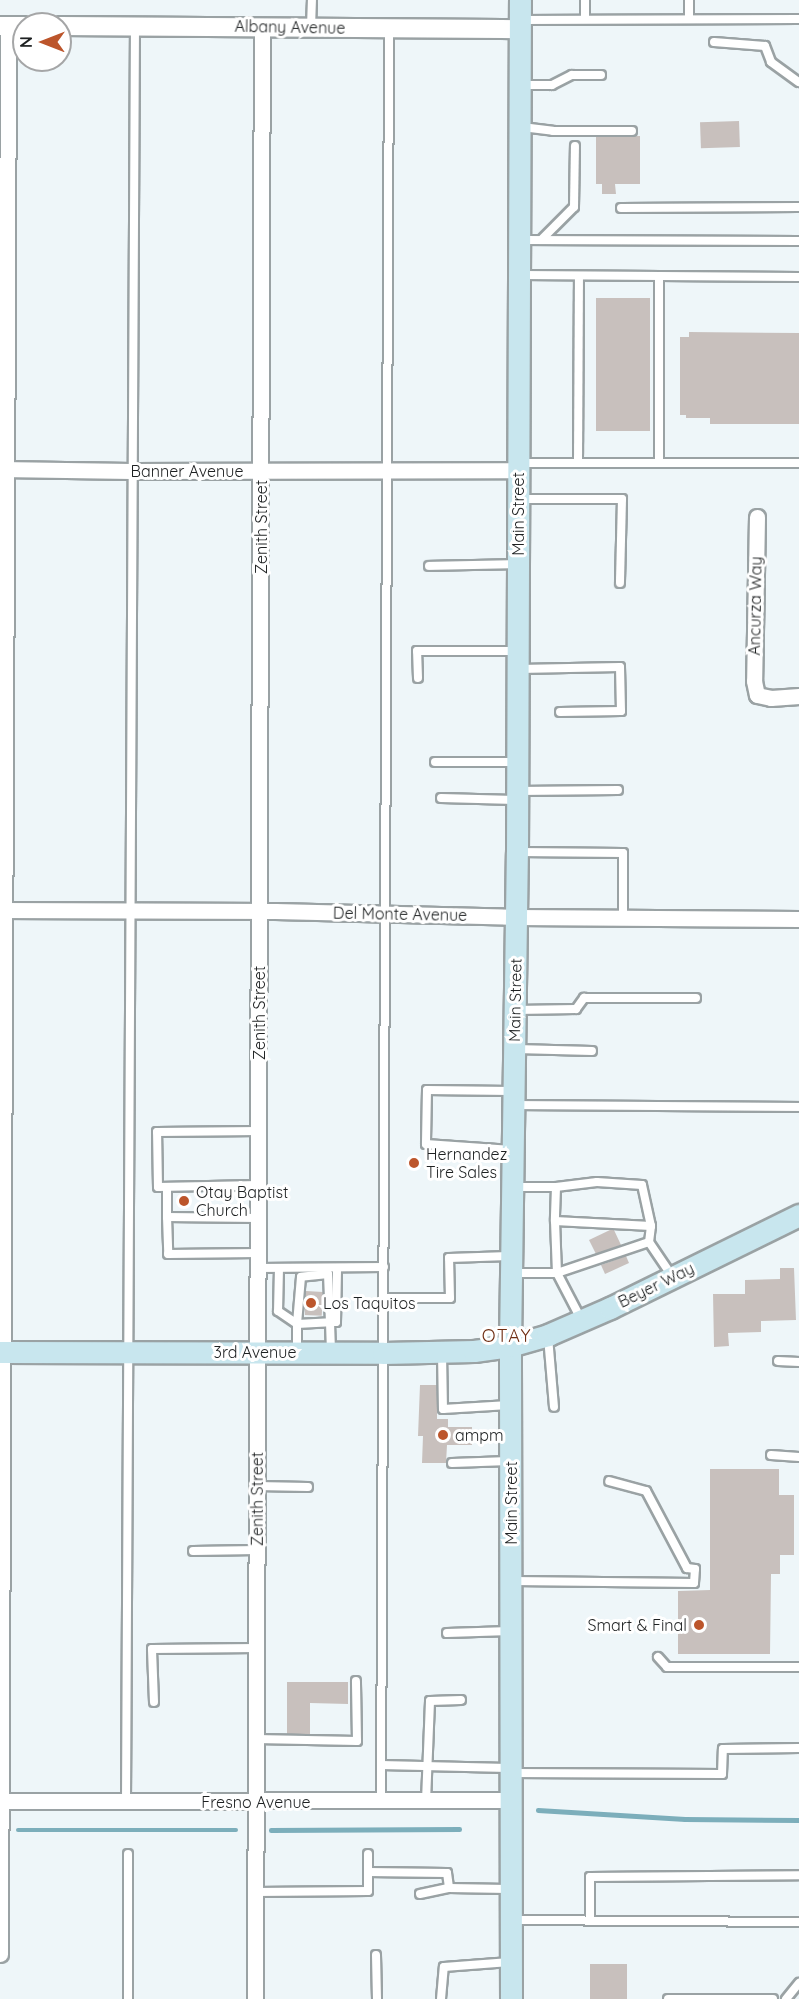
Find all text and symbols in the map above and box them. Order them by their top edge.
north arrow [12,12,72,72]
street label: Albany Avenue [234,16,346,38]
text: N [16,36,36,48]
street label: Banner Avenue [131,461,243,481]
street label: Main Street [508,472,528,556]
street label: Zenith Street [251,480,271,574]
street label: Ancurza Way [745,556,765,656]
street label: Del Monte Avenue [333,903,467,925]
street label: Main Street [505,958,525,1042]
street label: Zenith Street [249,966,269,1060]
place label: Hernandez Tire Sales [426,1144,507,1182]
marker: Hernandez Tire Sales [407,1156,421,1170]
place label: Otay Baptist Church [196,1182,288,1220]
marker: Otay Baptist Church [177,1194,191,1208]
street label: Beyer Way [615,1258,697,1312]
place label: Los Taquitos [323,1293,416,1313]
marker: Los Taquitos [304,1296,318,1310]
district label: OTAY [482,1325,532,1347]
street label: 3rd Avenue [214,1342,296,1362]
place label: ampm [455,1425,504,1445]
marker: ampm [436,1428,450,1442]
street label: Zenith Street [247,1452,267,1546]
street label: Main Street [501,1461,521,1545]
place label: Smart & Final [587,1615,687,1635]
marker: Smart & Final [692,1618,706,1632]
street label: Fresno Avenue [201,1792,311,1812]

